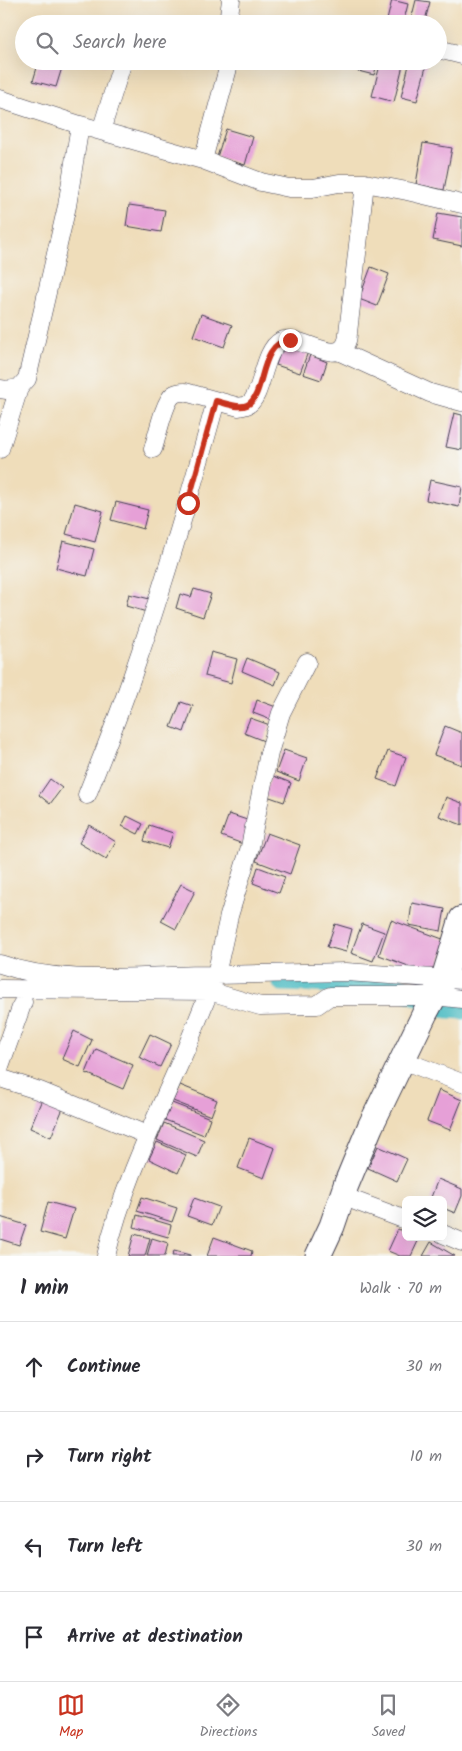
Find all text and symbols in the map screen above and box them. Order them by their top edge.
search box [15,15,447,70]
text: Search here [73,28,167,58]
icon: search [33,29,61,57]
route end [279,329,302,352]
route start [177,492,200,515]
map controls [402,1196,447,1241]
button: layers [402,1196,447,1241]
text: 1 min [20,1272,69,1305]
text: Walk · 70 m [359,1276,442,1301]
text: Continue [67,1352,140,1382]
icon: ahead [20,1353,48,1381]
text: 30 m [406,1354,442,1379]
text: Turn right [67,1442,152,1472]
icon: right [20,1443,48,1471]
text: 10 m [410,1444,442,1469]
text: Turn left [67,1532,142,1562]
icon: left [20,1533,48,1561]
text: 30 m [406,1534,442,1559]
text: Arrive at destination [67,1622,243,1652]
icon: arrive [20,1623,48,1651]
tab: Map [57,1691,85,1743]
tab: Directions [199,1691,257,1743]
tab: Saved [372,1691,405,1743]

